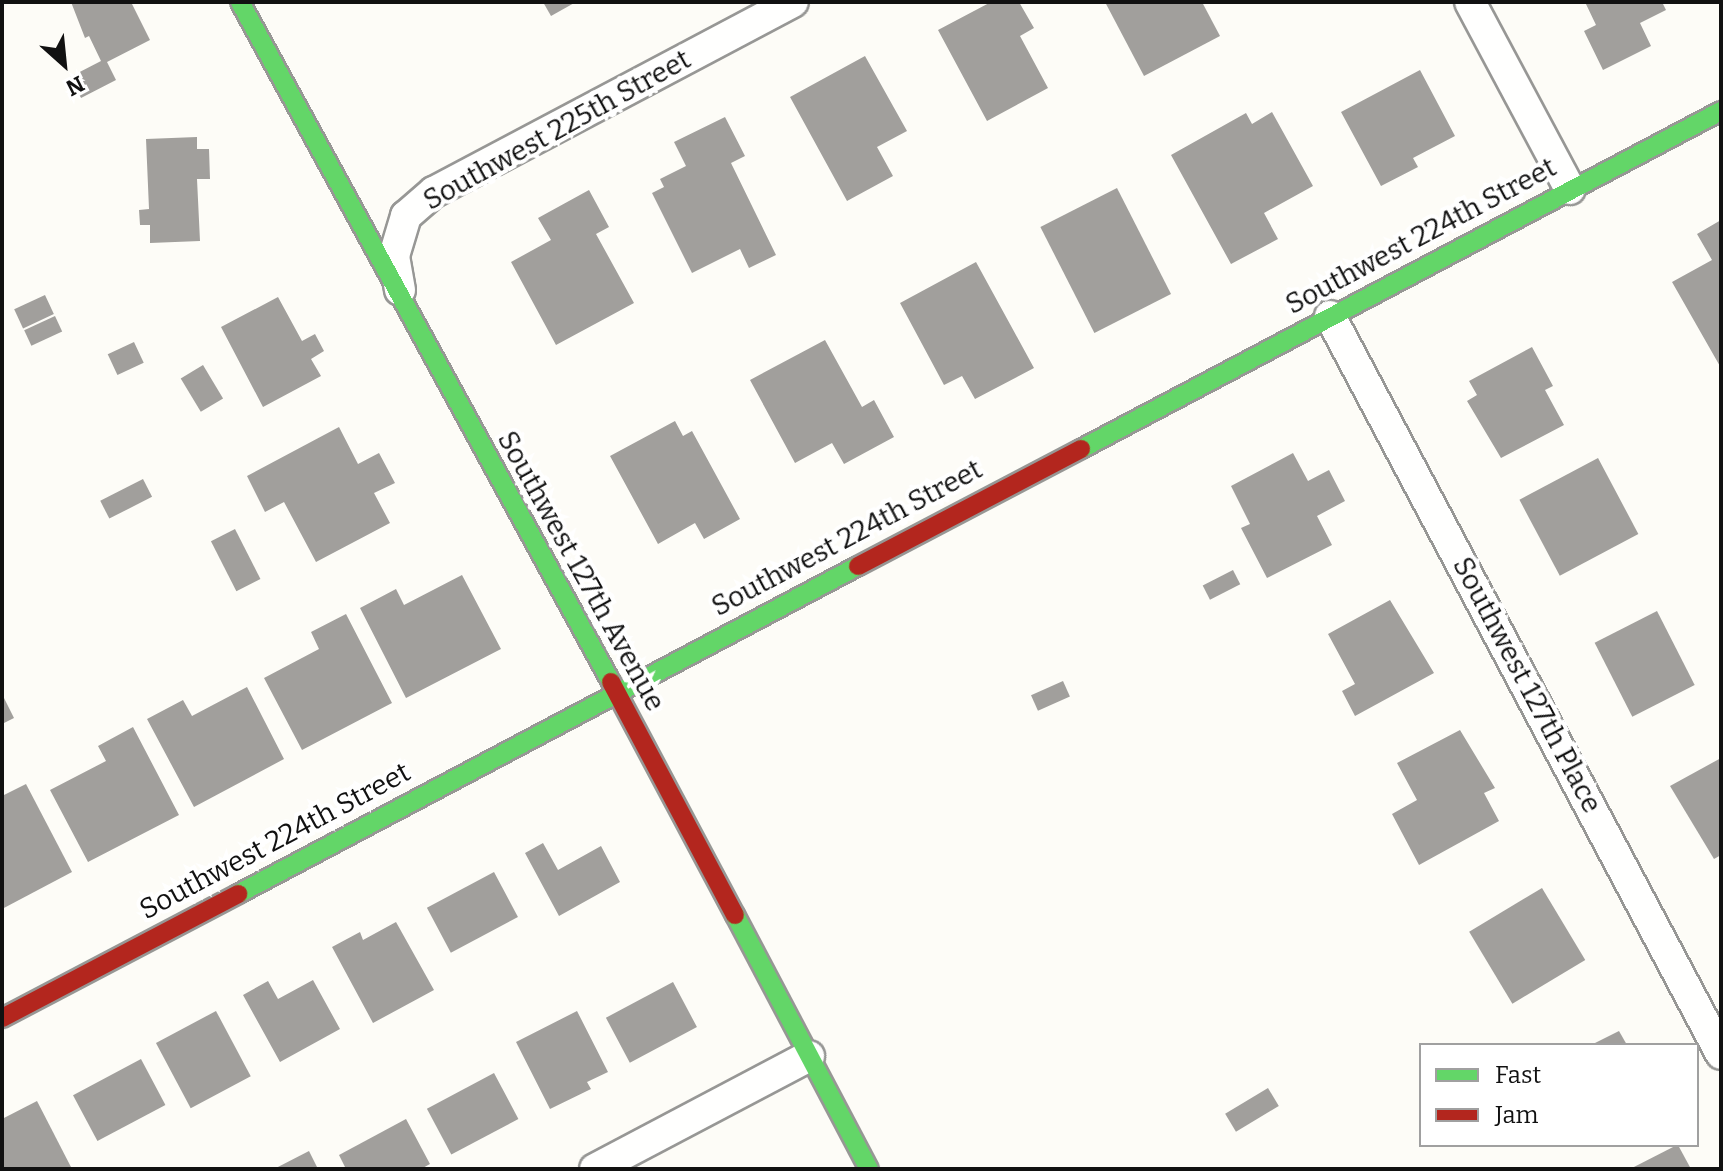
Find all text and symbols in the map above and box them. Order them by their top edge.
north arrow [24,24,104,104]
street label: Southwest 225th Street [418,43,696,217]
text: N [61,70,89,102]
street label: Southwest 224th Street [1280,150,1562,322]
street label: Southwest 127th Avenue [490,425,672,717]
street label: Southwest 224th Street [706,452,988,624]
street label: Southwest 127th Place [1445,552,1609,818]
street label: Southwest 224th Street [134,755,416,927]
legend [1419,1043,1699,1147]
text: Fast [1495,1061,1541,1089]
text: Jam [1495,1101,1538,1129]

